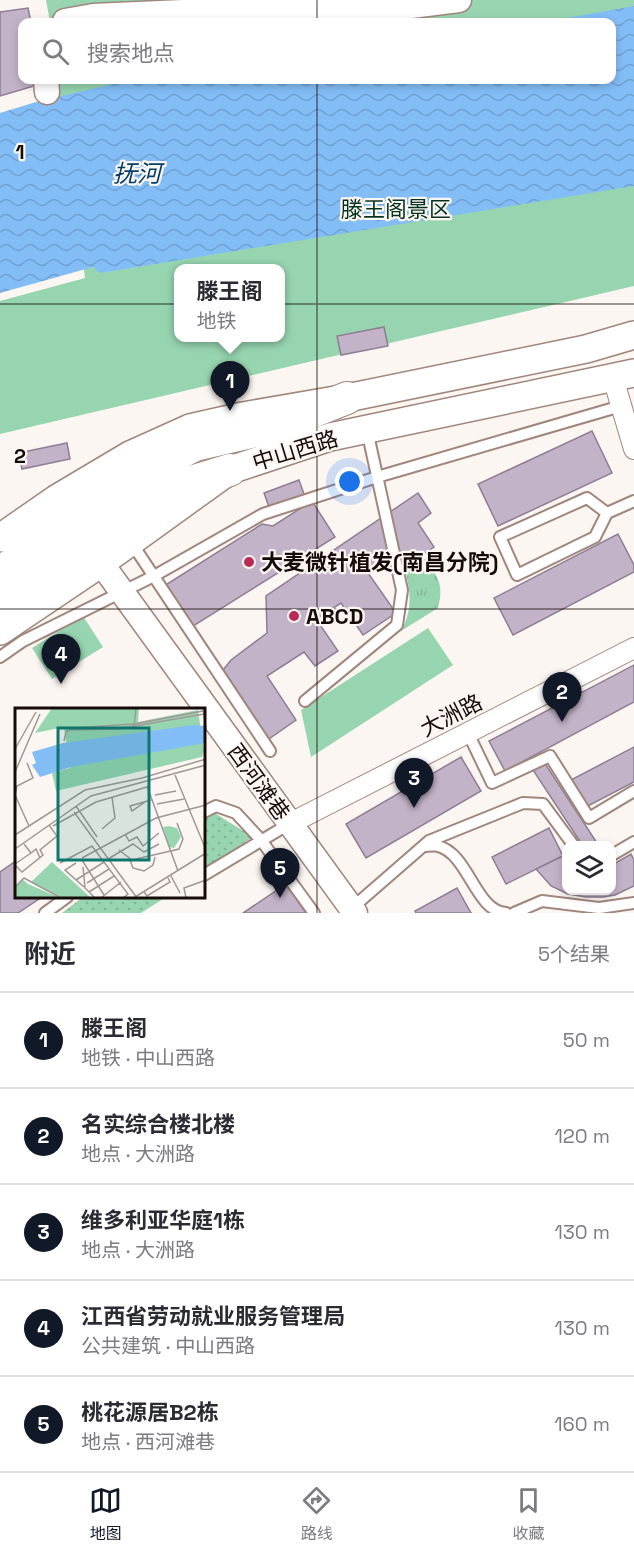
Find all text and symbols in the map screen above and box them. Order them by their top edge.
search box [18,18,616,84]
icon: search [39,35,72,68]
text: 搜索地点 [87,39,175,67]
text: 1 [15,139,25,165]
water label: 抚河 [113,158,165,189]
park label: 滕王阁景区 [341,195,451,223]
popup [174,264,285,342]
text: 滕王阁 [196,277,263,305]
text: 地铁 [196,308,236,334]
pin: 1 [210,362,250,411]
street label: 中山西路 [249,424,341,476]
text: 2 [14,443,26,469]
your location [335,467,364,496]
place label: 大麦微针植发(南昌分院) [261,548,498,576]
marker: 大麦微针植发(南昌分院) [242,555,256,569]
place label: ABCD [306,602,363,630]
marker: ABCD [287,609,301,623]
pin: 4 [42,634,80,684]
pin: 2 [542,672,582,722]
street label: 大洲路 [415,688,487,742]
inset map [15,708,206,898]
street label: 西河滩巷 [222,738,296,826]
pin: 3 [394,758,434,808]
map controls [562,841,616,895]
button: layers [562,841,616,895]
pin: 5 [260,848,300,898]
text: 附近 [24,937,76,971]
text: 5个结果 [538,941,610,967]
text: 滕王阁 [81,1014,147,1042]
text: 1 [39,1027,48,1053]
text: 50 m [563,1027,610,1053]
text: 地铁 · 中山西路 [81,1045,215,1071]
text: 名实综合楼北楼 [81,1110,235,1138]
text: 2 [38,1123,49,1149]
text: 120 m [554,1123,610,1149]
text: 地点 · 大洲路 [81,1141,195,1167]
text: 维多利亚华庭1栋 [81,1206,245,1234]
text: 3 [37,1219,50,1245]
text: 130 m [554,1219,610,1245]
text: 地点 · 大洲路 [81,1237,195,1263]
text: 江西省劳动就业服务管理局 [81,1302,345,1330]
text: 4 [37,1315,50,1341]
text: 130 m [554,1315,610,1341]
text: 公共建筑 · 中山西路 [81,1333,255,1359]
text: 桃花源居B2栋 [81,1398,219,1426]
text: 5 [38,1411,50,1437]
text: 160 m [554,1411,610,1437]
text: 地点 · 西河滩巷 [81,1429,215,1455]
tab: 地图 [89,1484,122,1544]
tab: 路线 [300,1484,333,1544]
tab: 收藏 [512,1484,545,1544]

